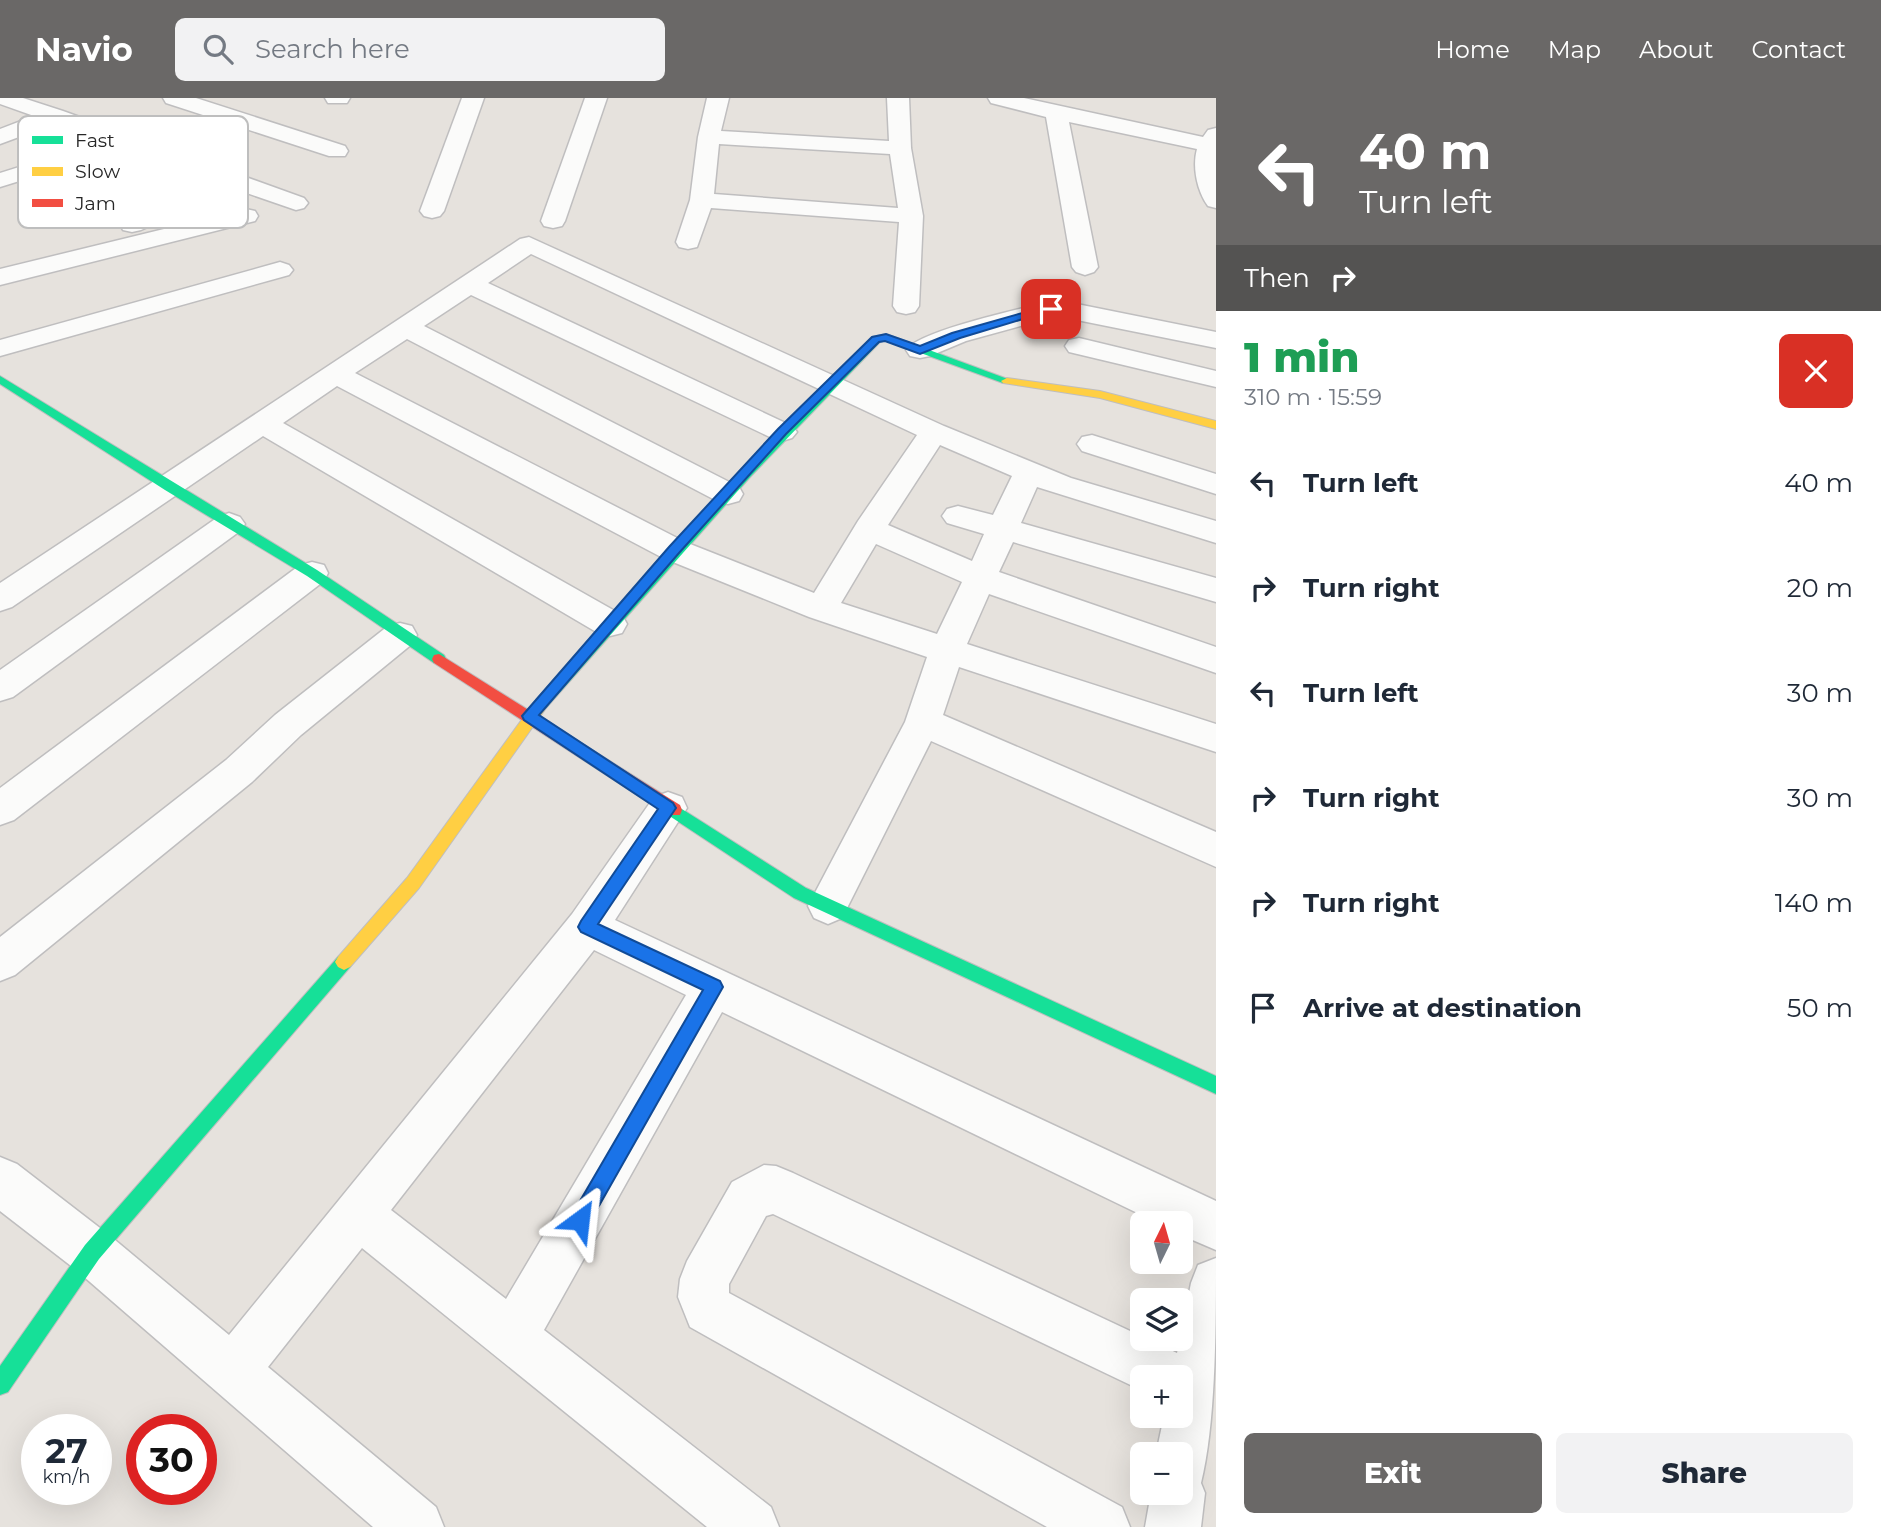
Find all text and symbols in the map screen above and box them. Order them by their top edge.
search box [175,18,665,81]
text: Navio [35,29,133,69]
icon: search [199,30,237,68]
text: Search here [255,33,410,65]
text: Home [1435,35,1510,64]
text: Map [1548,35,1601,64]
text: About [1639,35,1713,64]
text: Contact [1751,35,1846,64]
legend [18,116,248,228]
text: 40 m [1359,122,1491,181]
icon: left [1244,126,1335,217]
text: Fast [75,129,115,152]
text: Slow [75,160,120,183]
text: Turn left [1359,182,1493,221]
text: Jam [74,192,116,215]
icon: right [1324,259,1362,297]
text: Then [1244,262,1310,294]
pin [1021,279,1081,339]
icon: arrive [1032,290,1070,328]
text: 1 min [1244,331,1360,383]
button: close [1779,334,1853,408]
text: 310 m · 15:59 [1244,383,1382,411]
icon: left [1244,464,1282,502]
text: Turn left [1303,467,1419,499]
text: 40 m [1784,467,1853,499]
icon: right [1244,569,1282,607]
text: Turn right [1303,572,1439,604]
text: 20 m [1787,572,1853,604]
icon: left [1244,674,1282,712]
text: Turn left [1303,677,1419,709]
text: 30 m [1787,677,1853,709]
icon: right [1244,779,1282,817]
text: Turn right [1303,782,1439,814]
text: 30 m [1787,782,1853,814]
icon: right [1244,884,1282,922]
text: Turn right [1303,887,1439,919]
text: 140 m [1775,887,1853,919]
icon: arrive [1244,989,1282,1027]
text: Arrive at destination [1303,992,1582,1024]
text: 50 m [1787,992,1853,1024]
position arrow [543,1183,617,1257]
north arrow [1130,1211,1194,1274]
map controls [1130,1211,1193,1505]
button: layers [1130,1288,1193,1351]
button: + [1130,1365,1193,1428]
speed limit sign: 30 [126,1414,217,1505]
text: 27 [45,1429,88,1472]
button: Exit [1244,1433,1542,1513]
button: Share [1556,1433,1853,1513]
button: − [1130,1442,1193,1505]
text: km/h [42,1466,91,1488]

